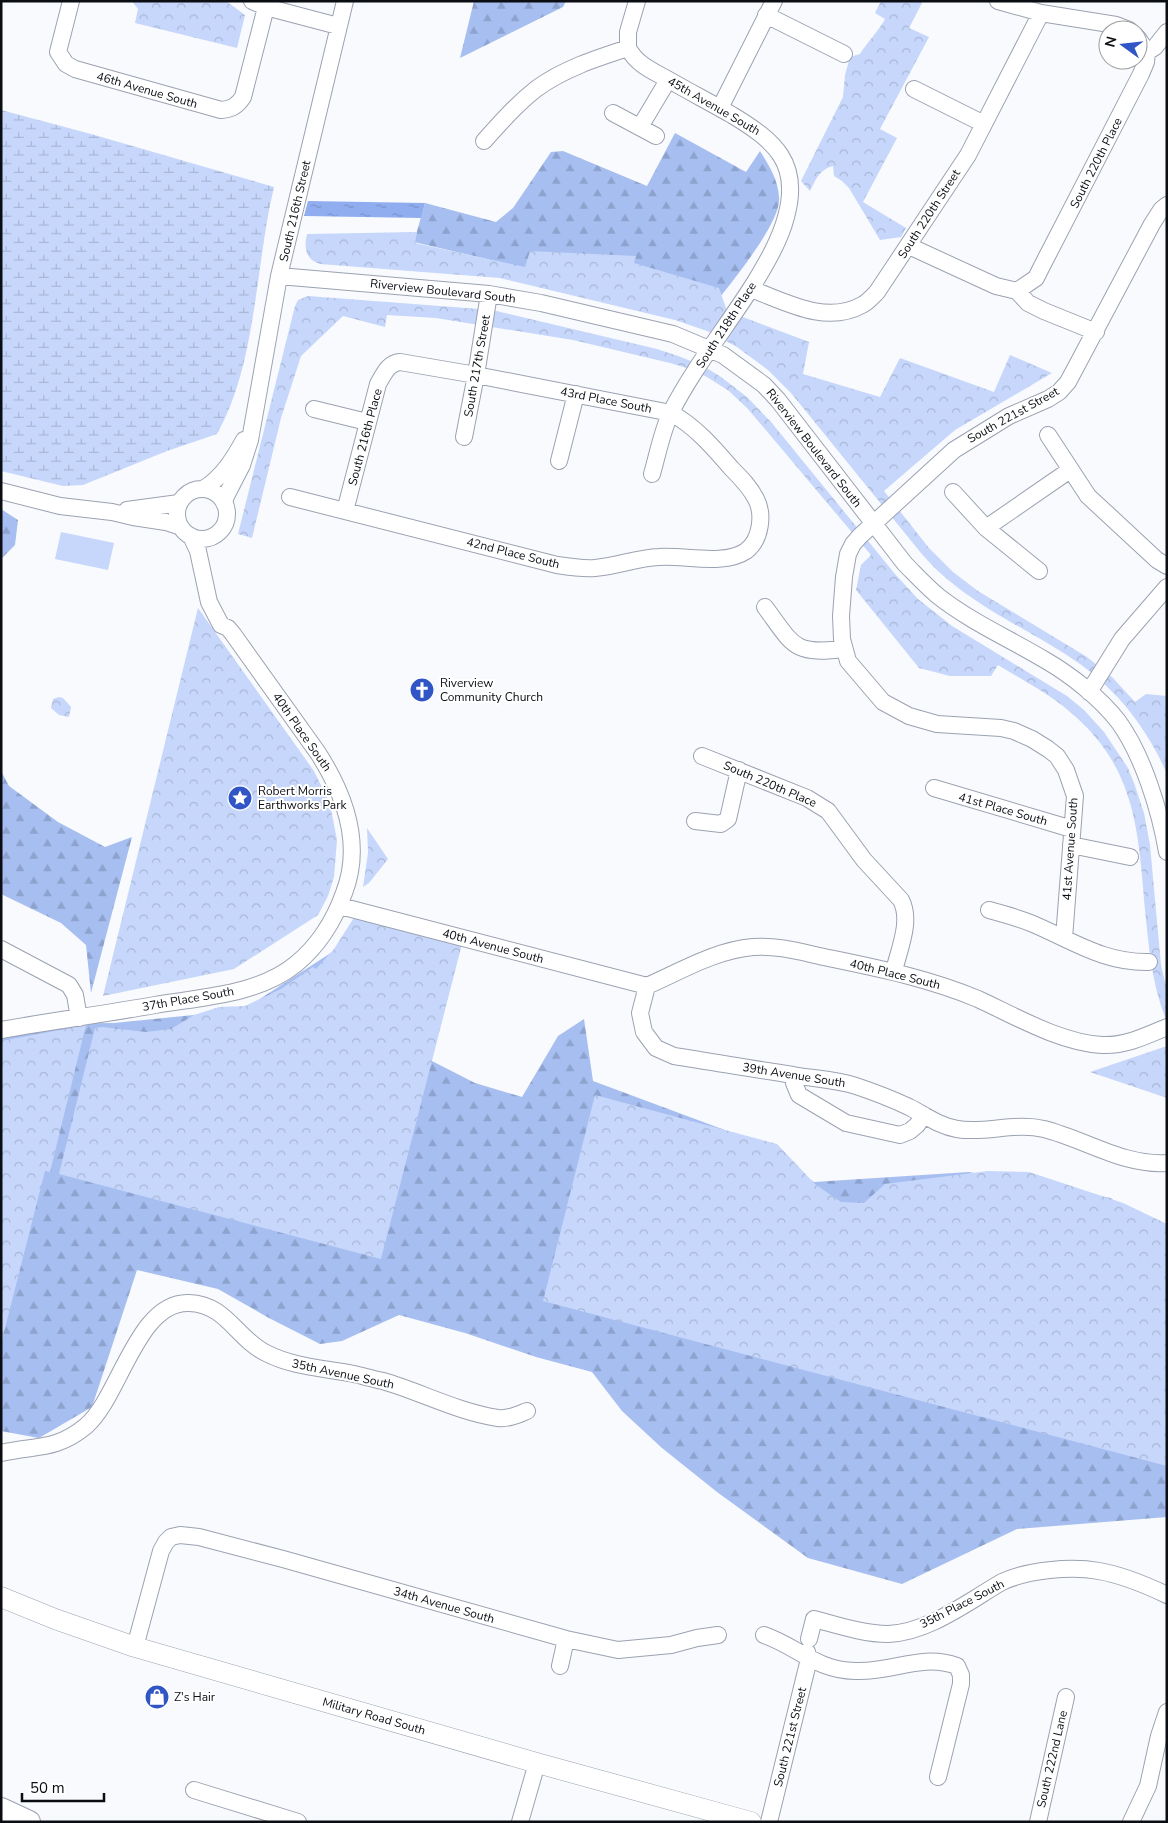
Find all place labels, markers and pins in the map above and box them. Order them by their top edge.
place label: Riverview Community Church [440,675,543,705]
church icon: Riverview Community Church [409,677,435,703]
place label: Robert Morris Earthworks Park [258,783,348,813]
place icon: Robert Morris Earthworks Park [227,785,253,811]
shop icon: Z's Hair [144,1684,170,1710]
place label: Z's Hair [174,1689,216,1705]

